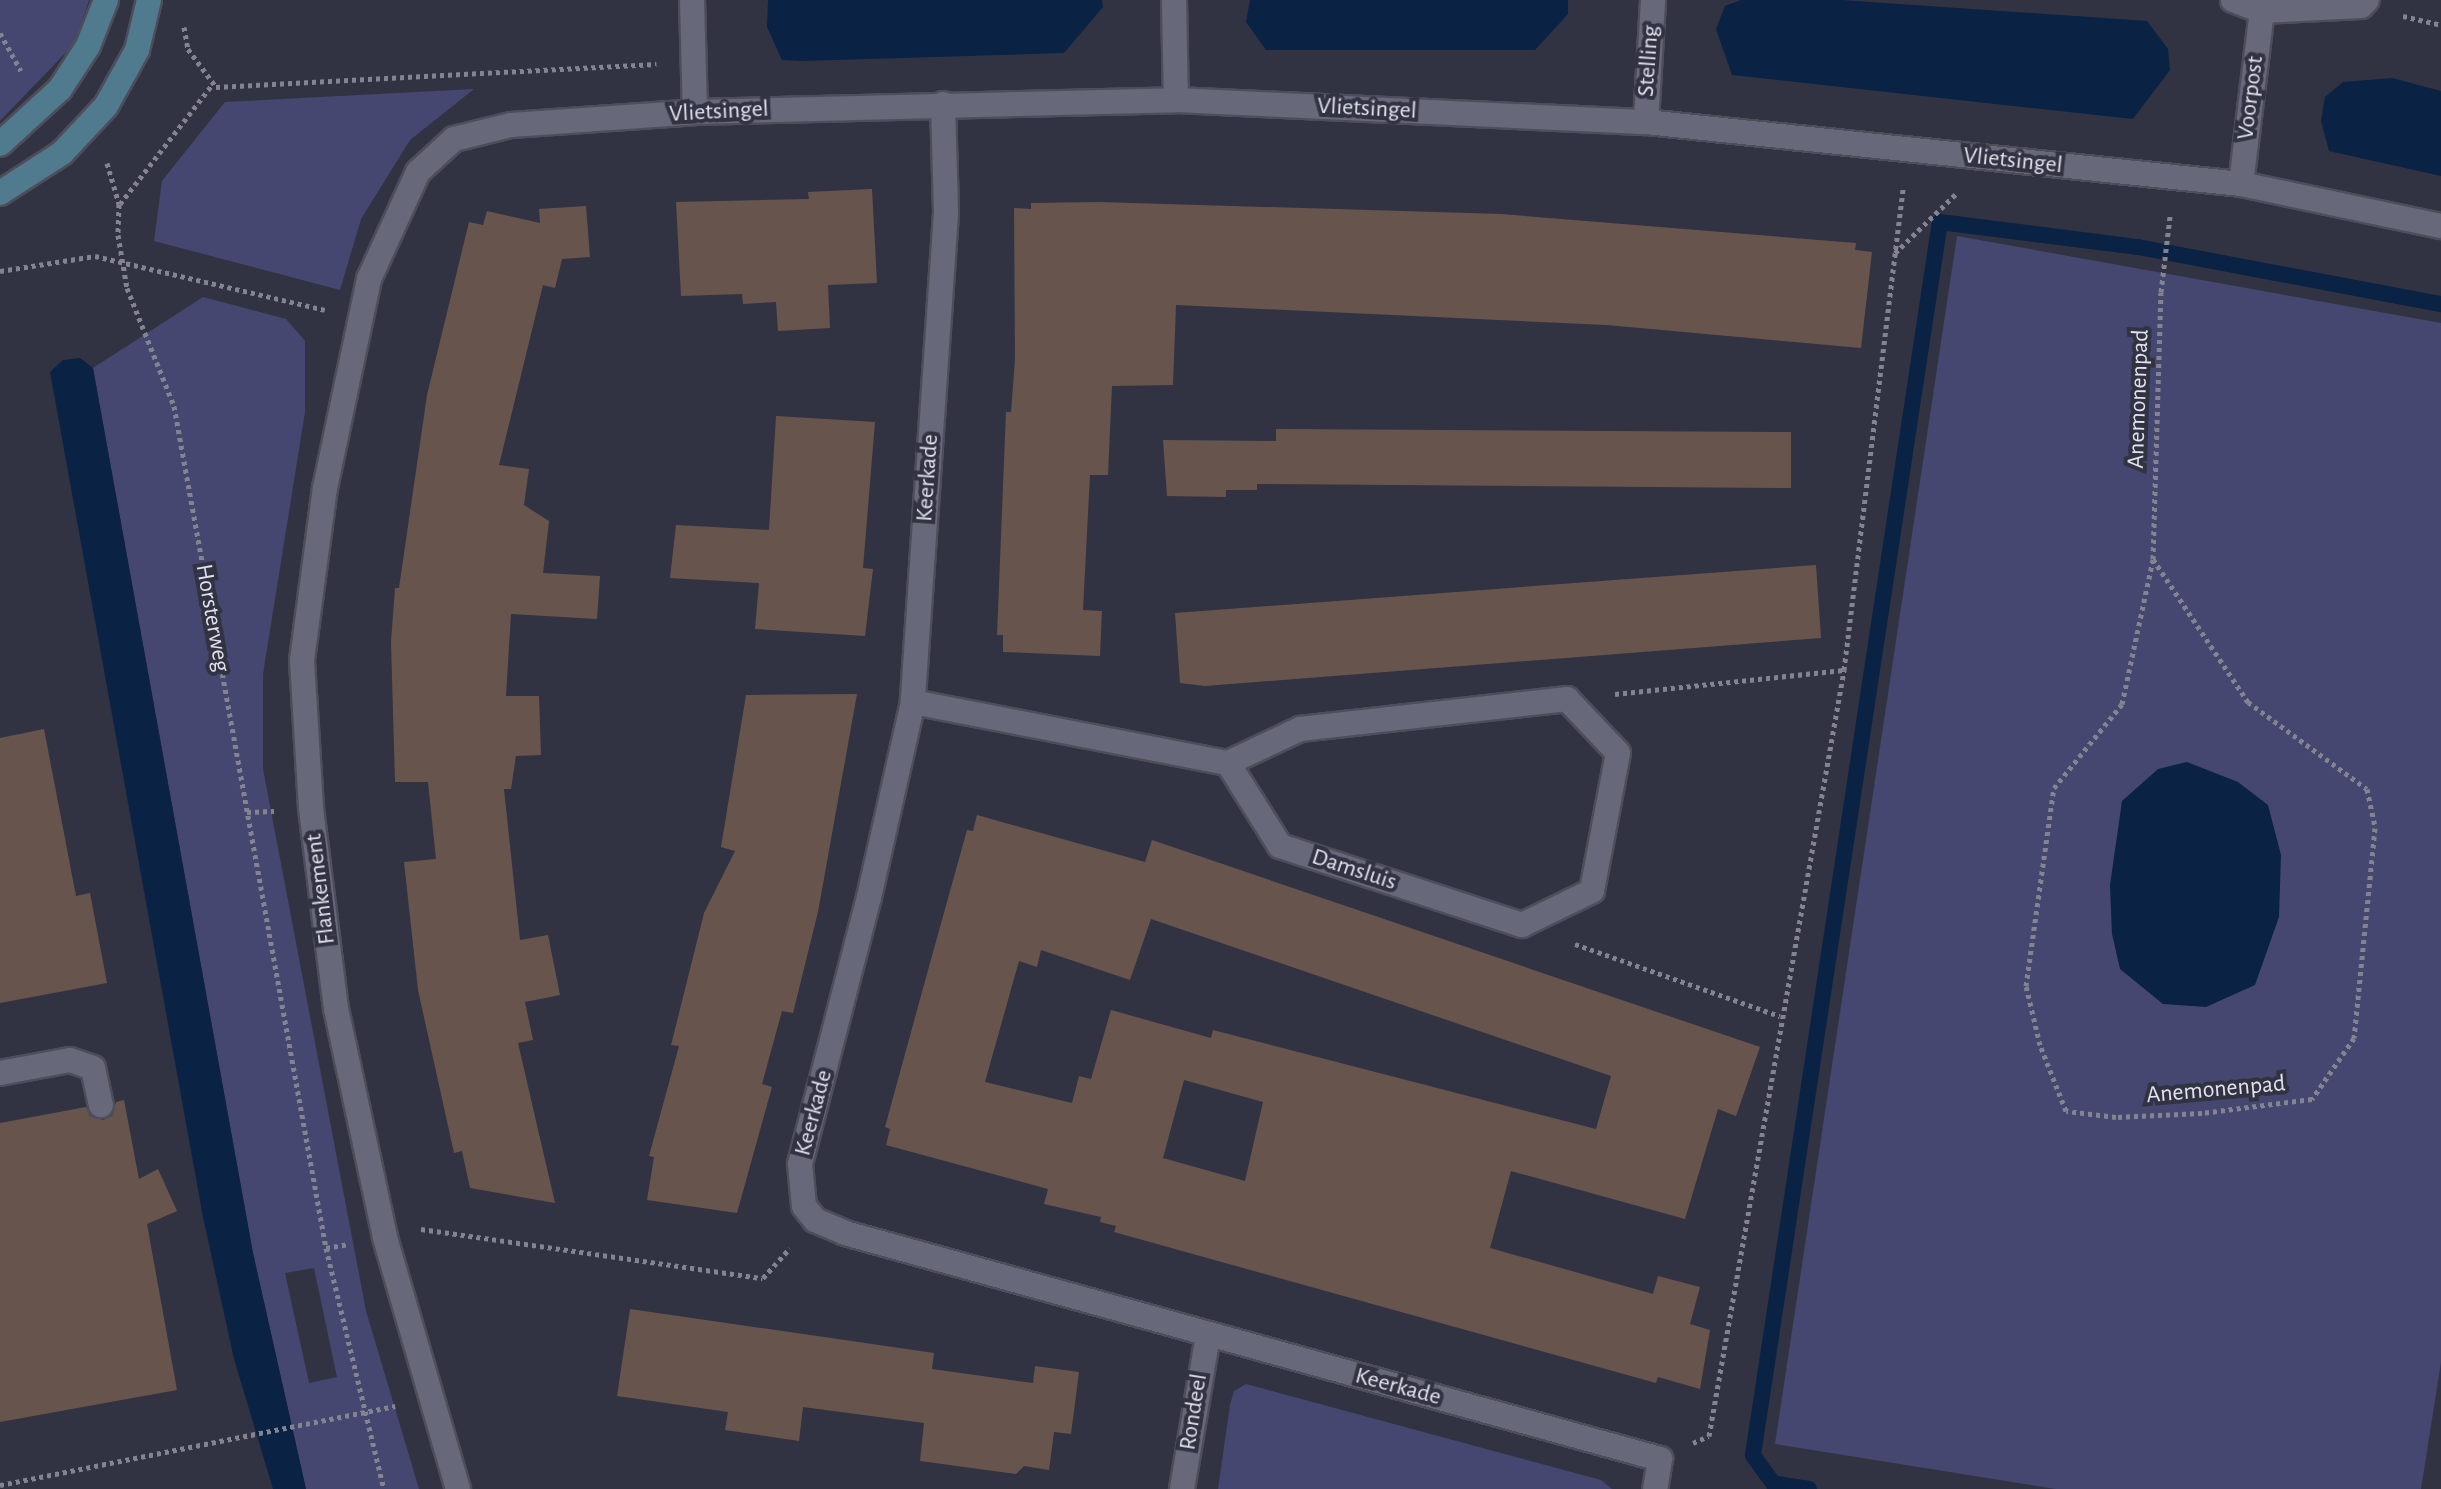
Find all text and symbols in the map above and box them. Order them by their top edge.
street label: Stelling [1632,24,1666,98]
street label: Voorpost [2232,55,2270,141]
street label: Vlietsingel [1317,92,1417,126]
street label: Vlietsingel [669,95,769,129]
street label: Vlietsingel [1962,141,2064,181]
street label: Anemonenpad [2122,329,2156,469]
street label: Keerkade [911,433,945,523]
street label: Horsterweg [188,562,236,674]
street label: Flankement [300,832,342,946]
street label: Damsluis [1308,843,1400,897]
street label: Keerkade [789,1067,839,1159]
street label: Anemonenpad [2145,1070,2287,1110]
street label: Keerkade [1352,1362,1444,1412]
street label: Rondeel [1174,1372,1214,1452]

